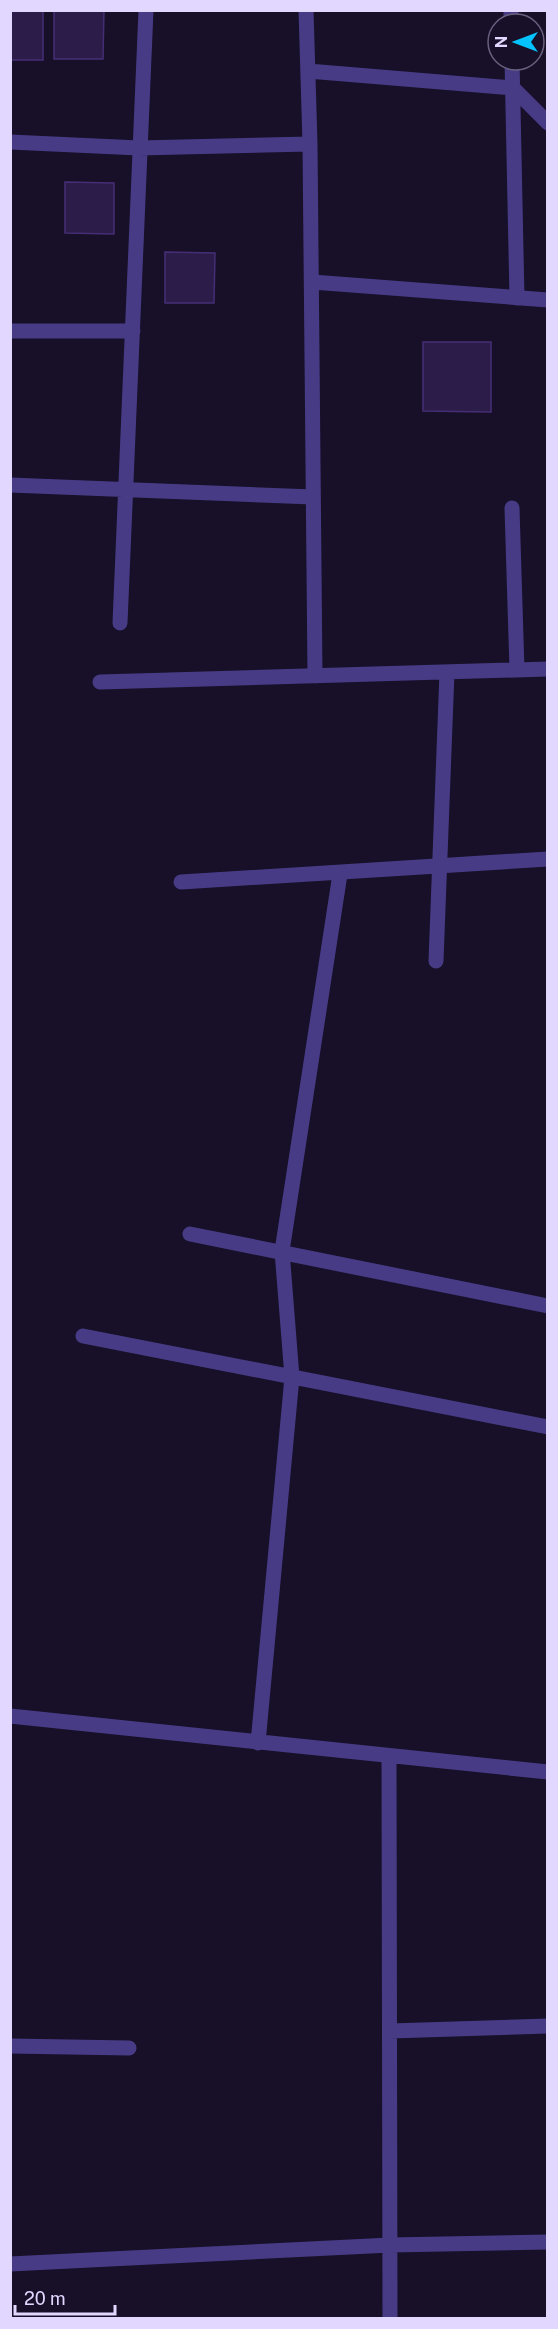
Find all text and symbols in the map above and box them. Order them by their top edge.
north arrow [486,12,546,72]
text: N [492,36,511,48]
scale bar [15,2278,116,2316]
text: 20 m [24,2288,66,2309]

